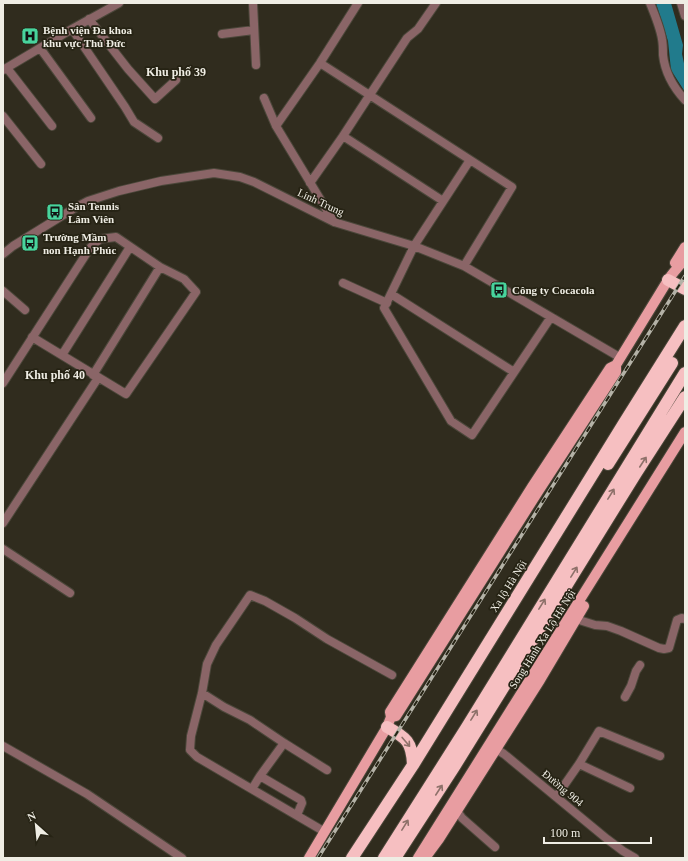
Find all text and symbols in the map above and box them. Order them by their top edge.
place label: Bệnh viện Đa khoa khu vực Thủ Đức [43,24,132,49]
hospital icon: Bệnh viện Đa khoa khu vực Thủ Đức [20,26,40,46]
district label: Khu phố 39 [146,65,206,79]
street label: Linh Trung [296,186,347,218]
place label: Sân Tennis Lâm Viên [68,200,120,225]
bus stop icon: Sân Tennis Lâm Viên [45,202,65,222]
place label: Trường Mầm non Hạnh Phúc [43,231,116,256]
bus stop icon: Trường Mầm non Hạnh Phúc [20,233,40,253]
bus stop icon: Công ty Cocacola [489,280,509,300]
place label: Công ty Cocacola [512,284,595,296]
district label: Khu phố 40 [25,368,85,382]
one-way arrow [639,457,647,468]
one-way arrow [607,488,615,500]
street label: Xa lộ Hà Nội [487,558,529,614]
one-way arrow [570,567,578,578]
street label: Song Hành Xa Lộ Hà Nội [507,587,577,691]
one-way arrow [539,598,547,610]
one-way arrow [470,710,478,721]
one-way arrow [402,736,411,747]
street label: Đường 904 [540,767,586,809]
one-way arrow [435,785,443,796]
north arrow [16,805,56,845]
text: N [25,809,38,823]
one-way arrow [401,819,409,831]
scale bar [544,819,651,845]
text: 100 m [550,826,581,840]

